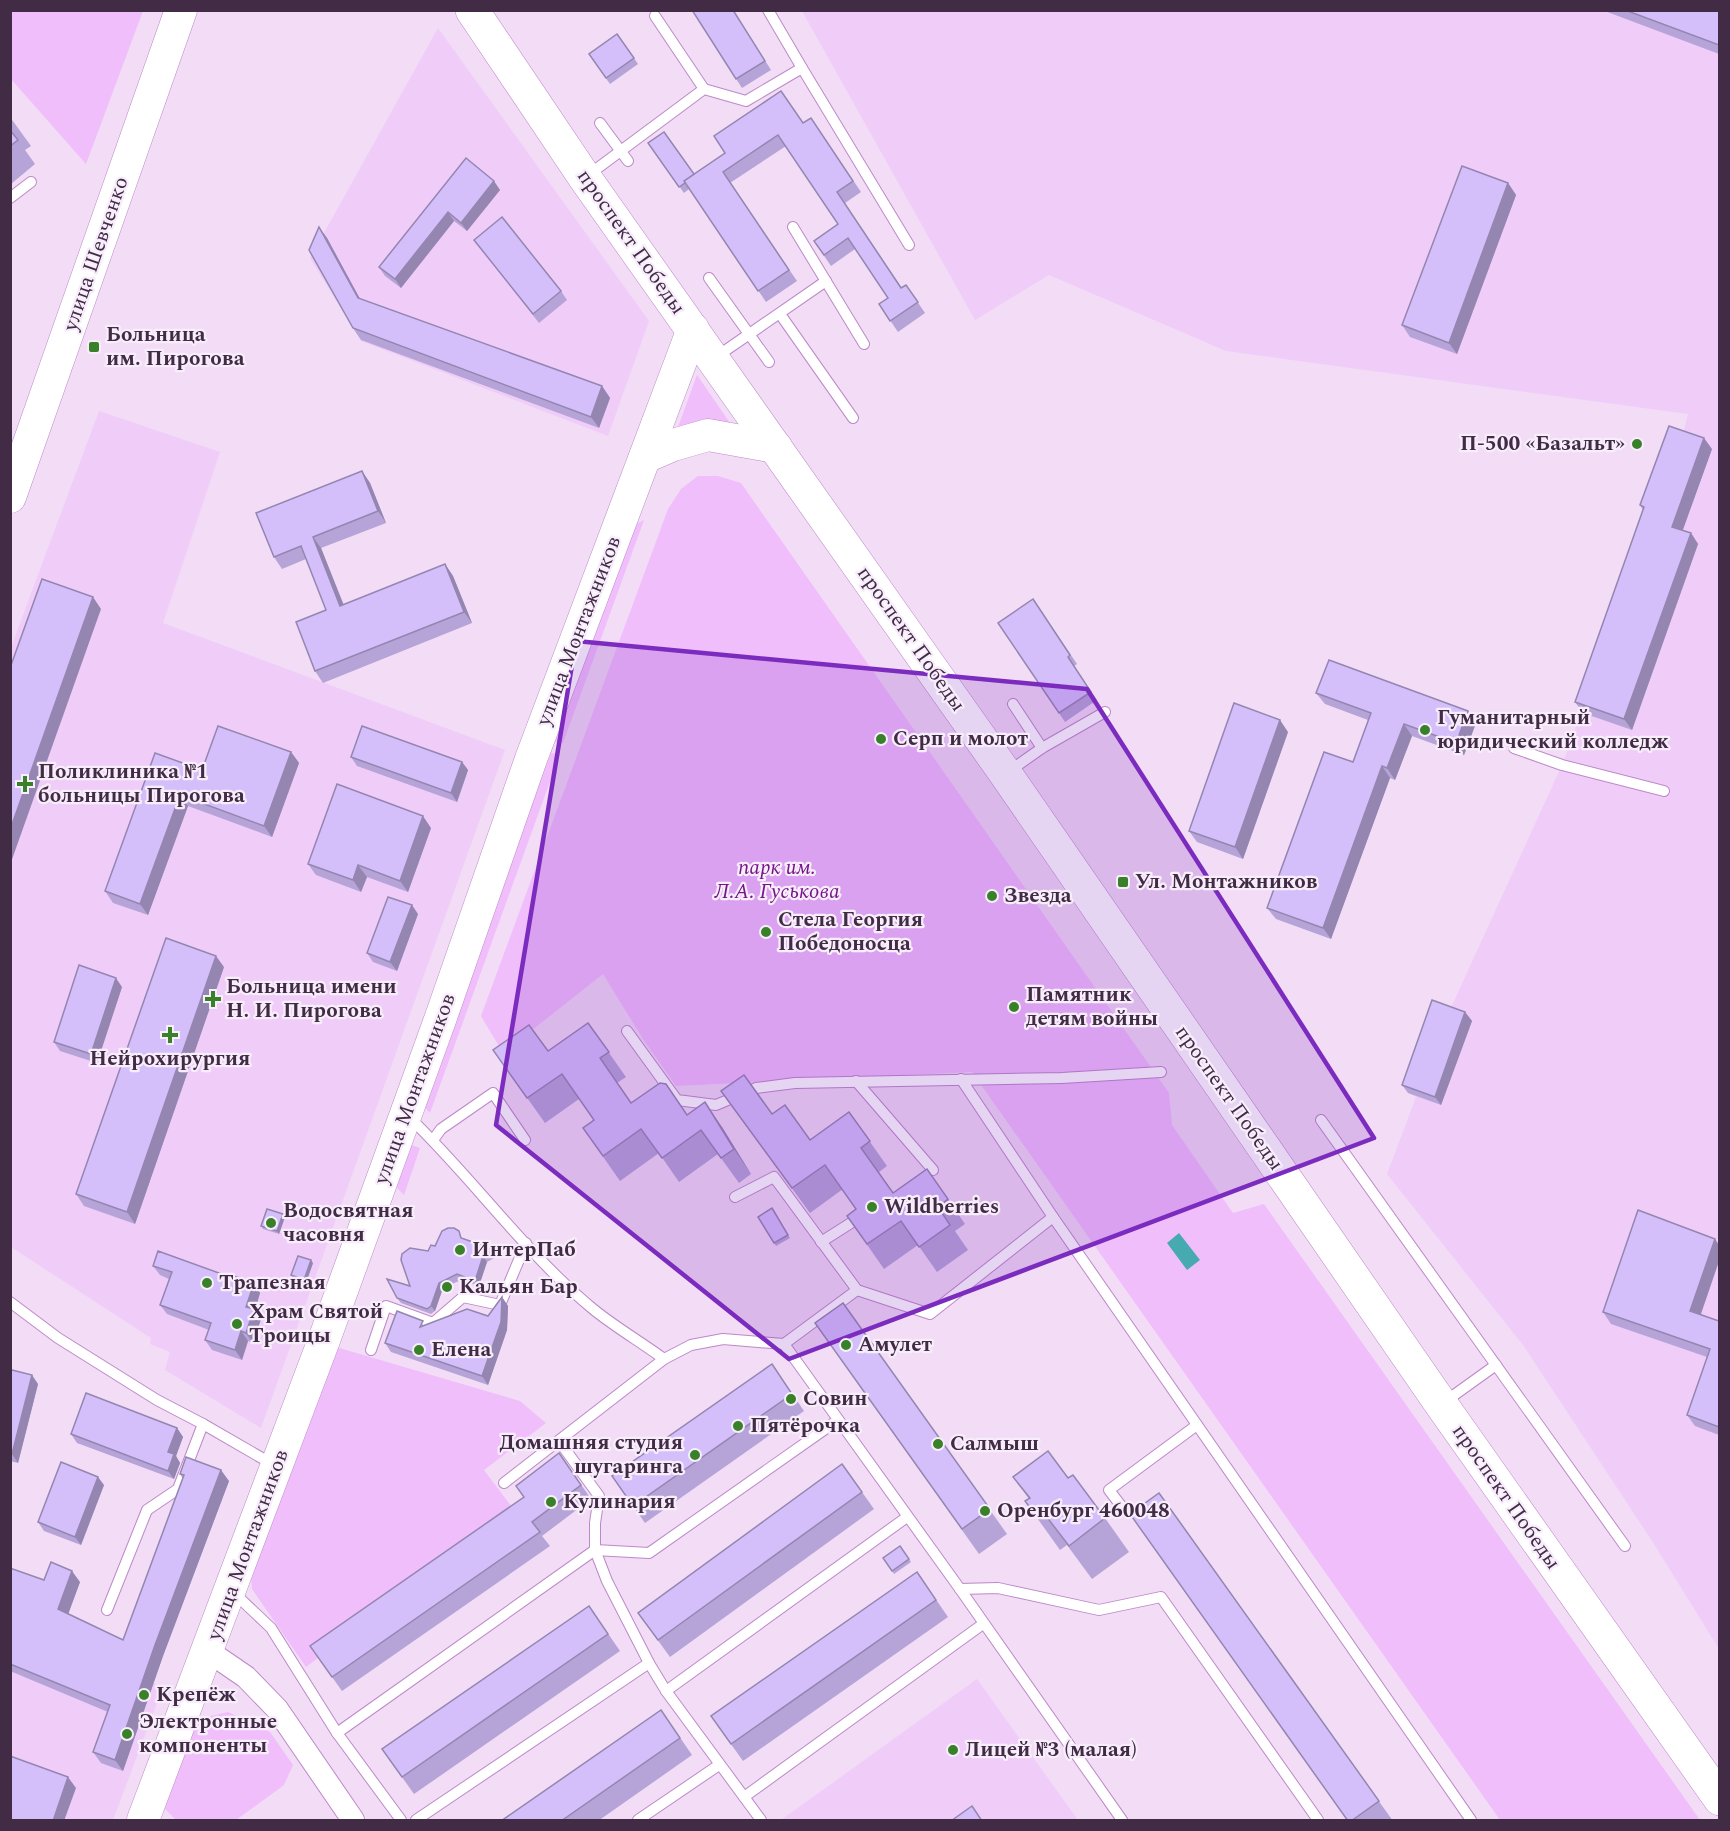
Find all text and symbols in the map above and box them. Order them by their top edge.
street label: проспект Победы [569,163,693,321]
street label: улица Шевченко [54,172,137,336]
place label: Больница им. Пирогова [106,319,245,375]
marker: Больница им. Пирогова [87,340,101,354]
place label: П-500 «Базальт» [1460,428,1625,460]
marker: П-500 «Базальт» [1630,437,1644,451]
street label: улица Монтажников [528,532,630,731]
street label: проспект Победы [849,560,973,718]
place label: Гуманитарный юридический колледж [1437,702,1669,758]
place label: Серп и молот [893,723,1029,755]
marker: Гуманитарный юридический колледж [1418,723,1432,737]
marker: Серп и молот [874,732,888,746]
place label: Поликлиника №1 больницы Пирогова [38,756,245,812]
marker: Поликлиника №1 больницы Пирогова [16,775,34,793]
park label: парк им. Л.А. Гуськова [713,852,840,908]
place label: Ул. Монтажников [1135,866,1318,898]
marker: Ул. Монтажников [1116,875,1130,889]
place label: Звезда [1004,880,1072,912]
marker: Звезда [985,889,999,903]
place label: Стела Георгия Победоносца [778,904,923,960]
marker: Стела Георгия Победоносца [759,925,773,939]
place label: Больница имени Н. И. Пирогова [226,971,397,1027]
place label: Памятник детям войны [1026,979,1158,1035]
street label: улица Монтажников [365,989,464,1190]
marker: Больница имени Н. И. Пирогова [204,990,222,1008]
marker: Памятник детям войны [1007,1000,1021,1014]
street label: проспект Победы [1167,1019,1291,1177]
marker: Нейрохирургия [161,1026,179,1044]
place label: Нейрохирургия [90,1043,250,1075]
place label: Wildberries [884,1191,999,1223]
place label: Водосвятная часовня [283,1195,414,1251]
marker: Wildberries [865,1200,879,1214]
marker: Водосвятная часовня [264,1216,278,1230]
place label: ИнтерПаб [472,1234,576,1266]
marker: ИнтерПаб [453,1243,467,1257]
place label: Трапезная [219,1267,326,1299]
place label: Кальян Бар [459,1271,578,1303]
marker: Трапезная [200,1276,214,1290]
marker: Кальян Бар [440,1280,454,1294]
place label: Храм Святой Троицы [249,1296,383,1352]
marker: Храм Святой Троицы [230,1317,244,1331]
place label: Амулет [858,1329,933,1361]
place label: Елена [431,1334,491,1366]
marker: Амулет [839,1338,853,1352]
marker: Елена [412,1343,426,1357]
place label: Совин [803,1383,868,1415]
marker: Совин [784,1392,798,1406]
place label: Пятёрочка [750,1410,860,1442]
street label: проспект Победы [1444,1418,1568,1576]
marker: Пятёрочка [731,1419,745,1433]
place label: Домашняя студия шугаринга [500,1427,683,1483]
place label: Салмыш [950,1428,1039,1460]
marker: Салмыш [931,1437,945,1451]
street label: улица Монтажников [198,1445,297,1646]
marker: Домашняя студия шугаринга [688,1448,702,1462]
place label: Кулинария [563,1486,676,1518]
marker: Кулинария [544,1495,558,1509]
place label: Оренбург 460048 [997,1495,1170,1527]
marker: Оренбург 460048 [978,1504,992,1518]
place label: Крепёж [156,1679,236,1711]
marker: Крепёж [137,1688,151,1702]
place label: Электронные компоненты [139,1706,277,1762]
marker: Электронные компоненты [120,1727,134,1741]
place label: Лицей №3 (малая) [965,1734,1137,1766]
marker: Лицей №3 (малая) [946,1743,960,1757]

